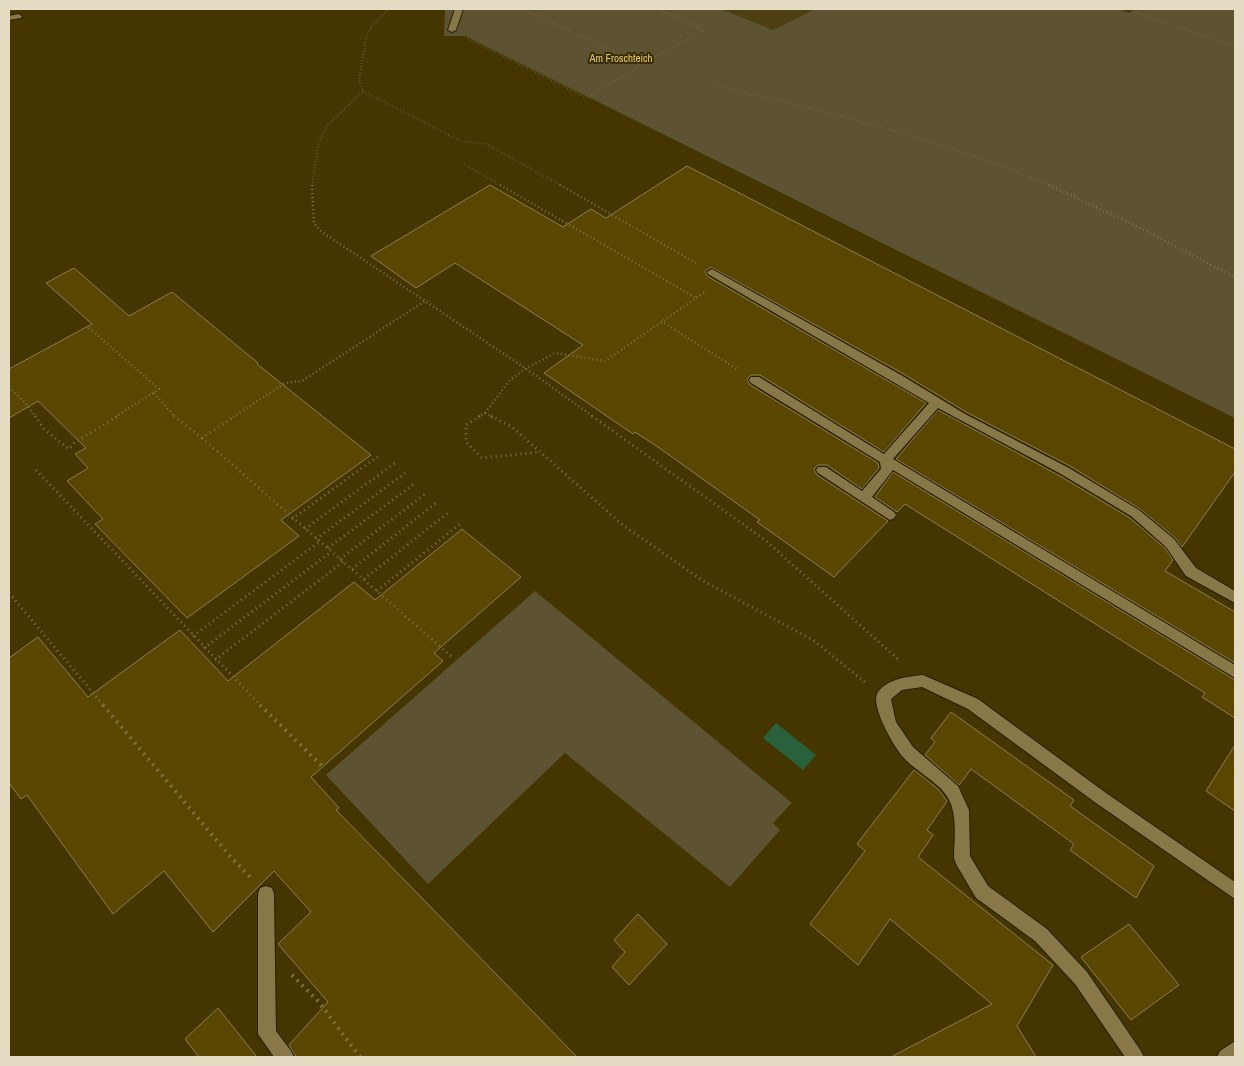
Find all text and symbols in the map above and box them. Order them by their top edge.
park label: Am Froschteich [588,51,653,65]

